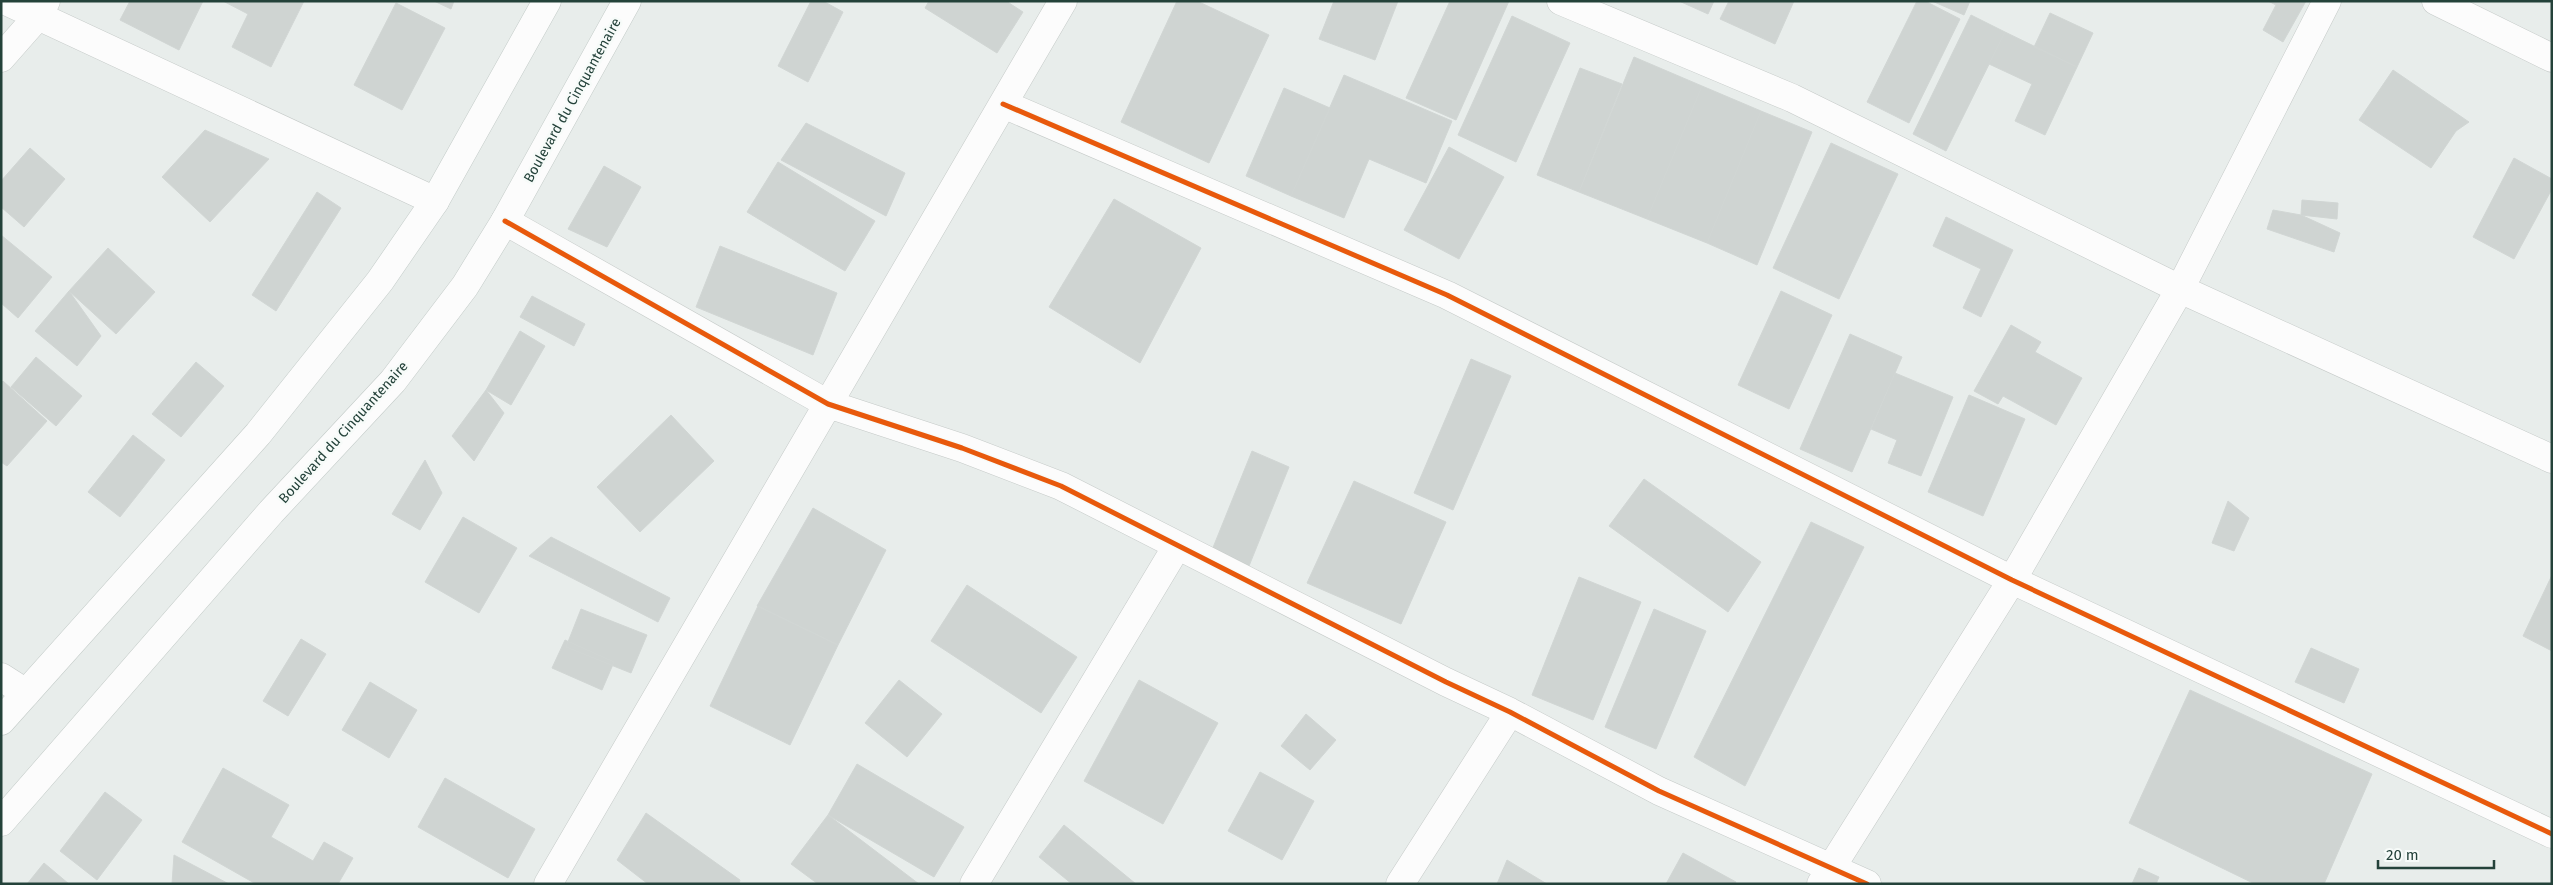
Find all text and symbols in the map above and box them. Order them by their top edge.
street label: Boulevard du Cinquantenaire [520,15,625,185]
street label: Boulevard du Cinquantenaire [275,358,412,507]
scale bar [2378,838,2494,870]
text: 20 m [2386,846,2419,864]

